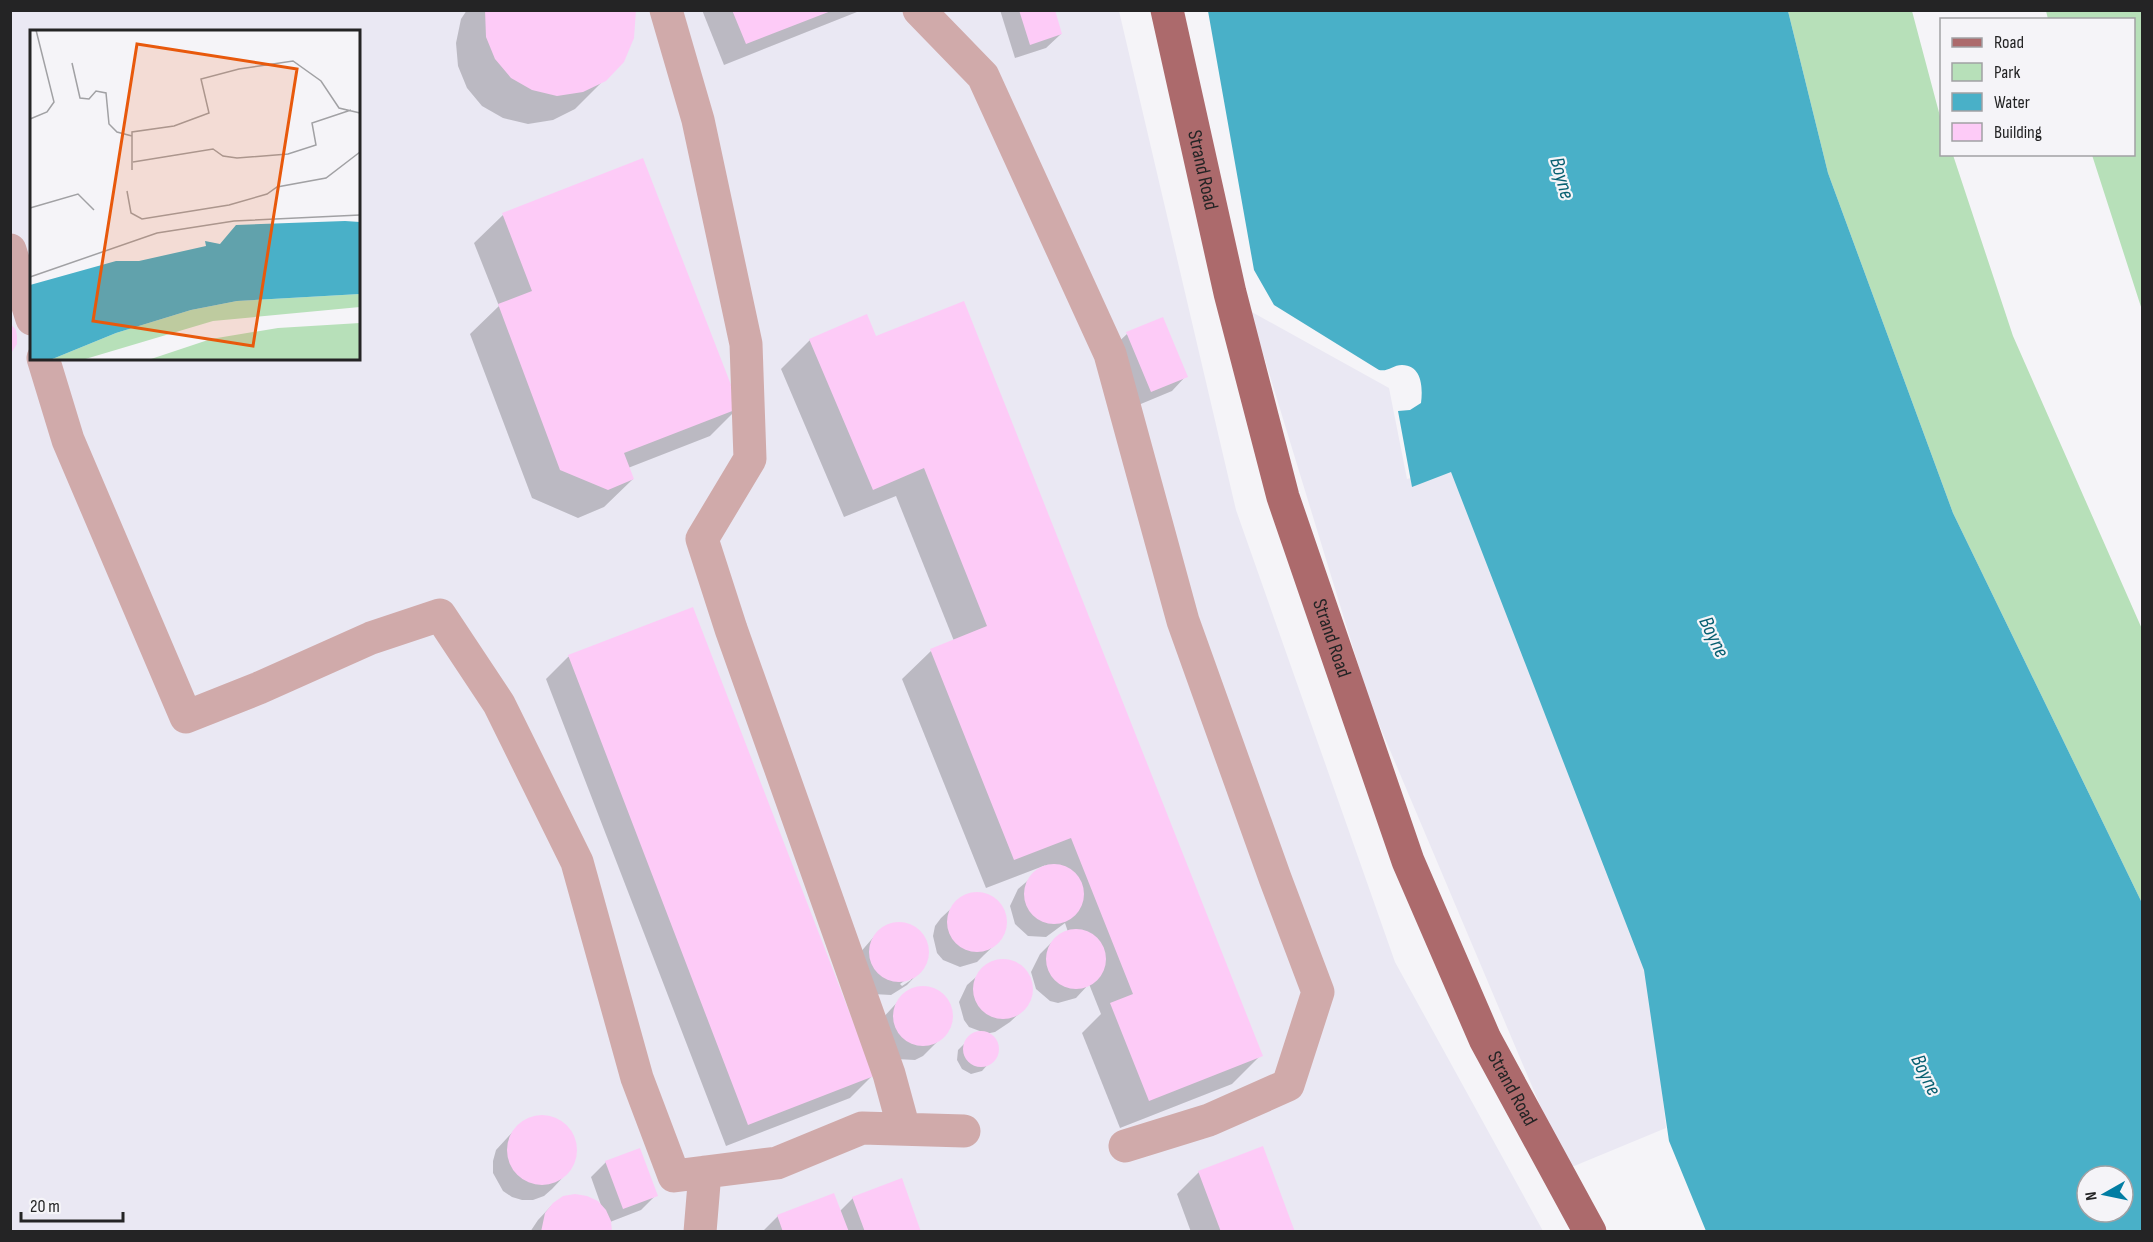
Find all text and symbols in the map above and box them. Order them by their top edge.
legend [1940,18,2135,156]
inset map [30,30,360,360]
text: Road [1994,32,2024,53]
text: Park [1994,62,2020,83]
text: Water [1994,92,2030,113]
text: Building [1994,122,2042,143]
street label: Strand Road [1182,128,1223,212]
water label: Boyne [1544,154,1580,202]
street label: Strand Road [1307,596,1356,681]
water label: Boyne [1693,612,1735,662]
street label: Strand Road [1482,1047,1542,1130]
water label: Boyne [1905,1050,1947,1100]
north arrow [2075,1164,2135,1224]
scale bar [21,1185,123,1223]
text: N [2082,1190,2102,1202]
text: 20 m [30,1196,60,1217]

